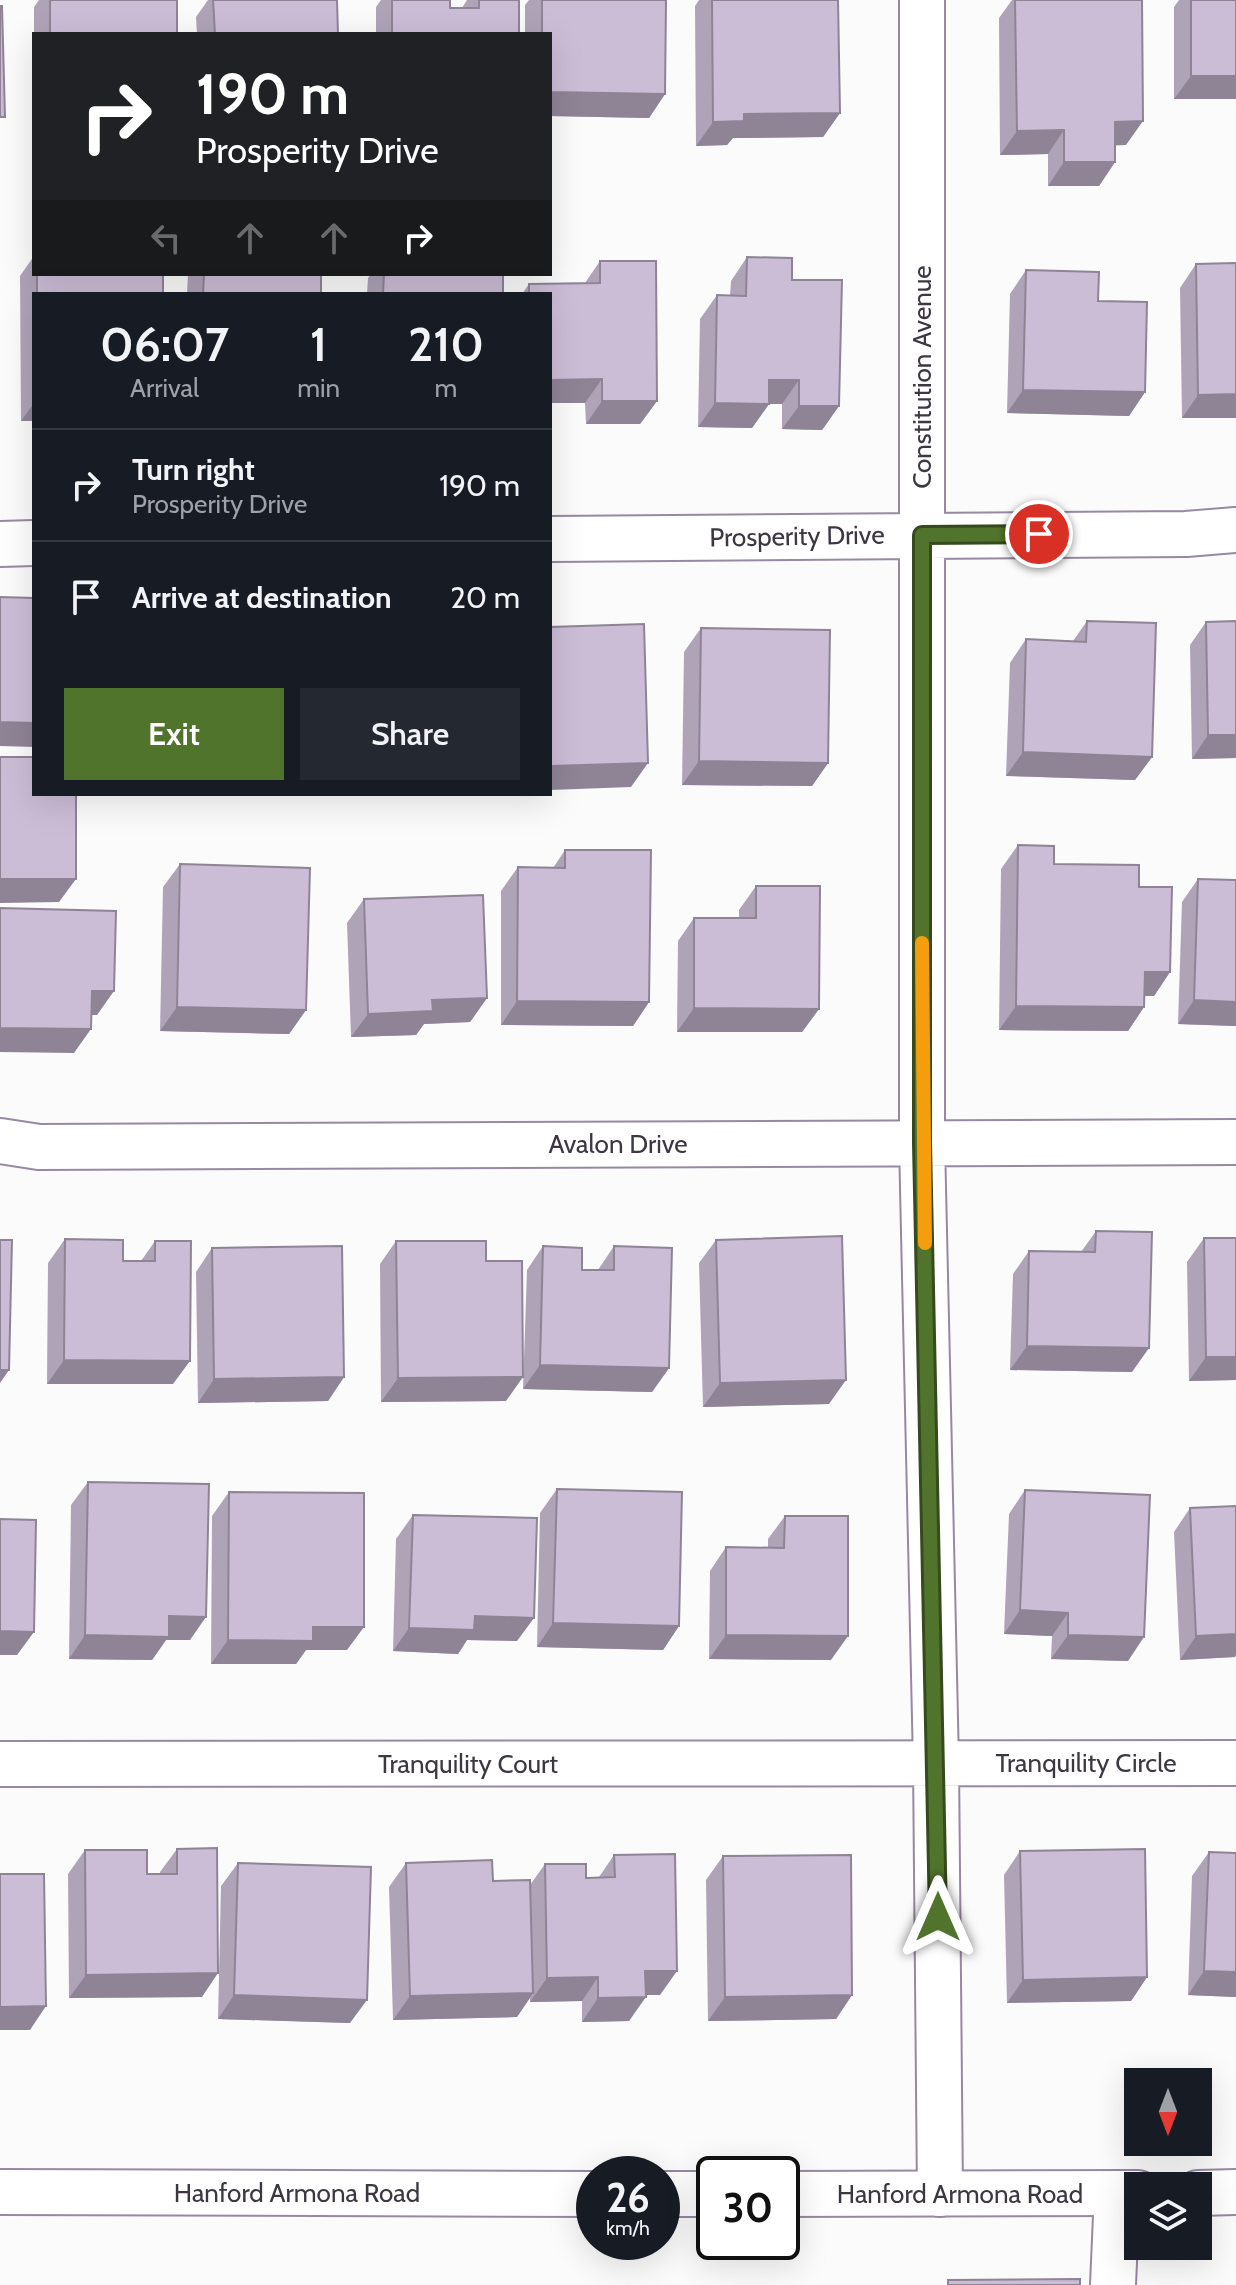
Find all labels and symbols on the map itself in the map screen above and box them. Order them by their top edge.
street label: Constitution Avenue [906,265,938,489]
pin [1005,500,1073,568]
street label: Prosperity Drive [709,518,885,554]
street label: Avalon Drive [548,1128,688,1160]
street label: Tranquility Circle [996,1747,1176,1779]
street label: Tranquility Court [378,1748,558,1780]
position arrow [896,1875,980,1959]
north arrow [1124,2068,1212,2156]
speed limit sign: 30 [696,2156,800,2260]
street label: Hanford Armona Road [174,2177,420,2209]
street label: Hanford Armona Road [837,2178,1083,2210]

